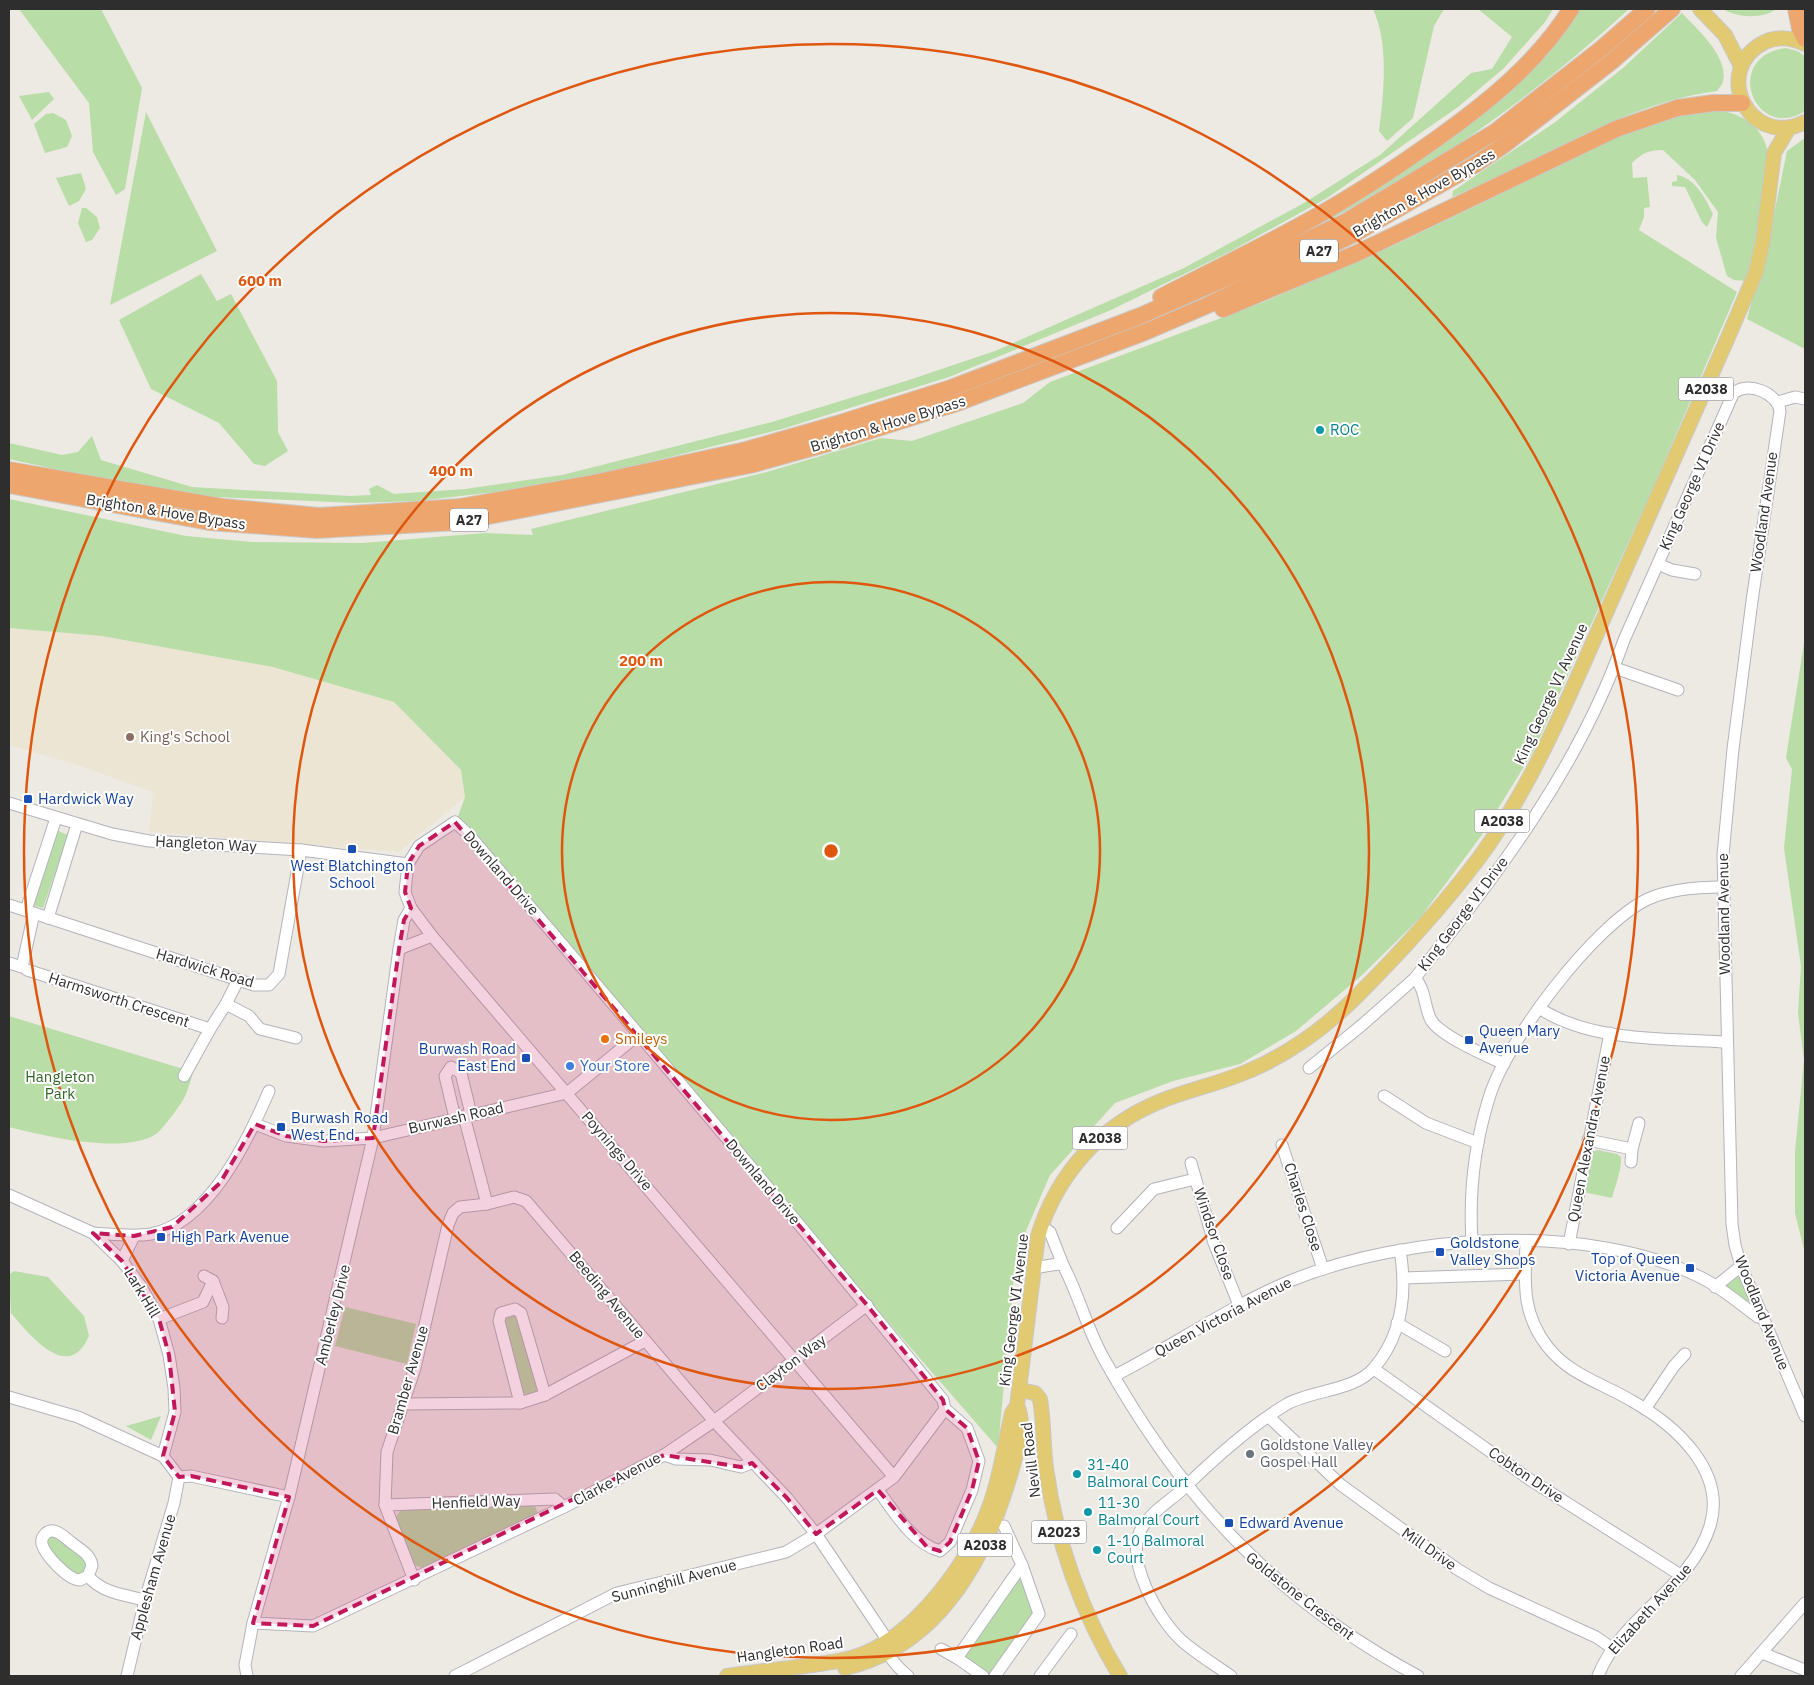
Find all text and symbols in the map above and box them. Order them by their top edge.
street label: Brighton & Hove Bypass [1349,144,1498,241]
road number: A27 [1300,240,1338,262]
text: 600 m [238,271,282,290]
road number: A2038 [1678,378,1734,400]
street label: Brighton & Hove Bypass [808,391,968,456]
street label: King George VI Drive [1655,419,1728,553]
place label: ROC [1330,420,1359,439]
marker: ROC [1314,424,1326,436]
street label: Woodland Avenue [1746,450,1781,573]
text: 400 m [429,461,473,480]
street label: Brighton & Hove Bypass [85,489,247,534]
road number: A27 [450,508,488,532]
street label: King George VI Avenue [1509,620,1592,768]
text: 200 m [619,651,663,670]
place label: King's School [140,727,230,746]
marker: King's School [124,731,136,743]
place label: Hardwick Way [38,789,134,808]
marker: Hardwick Way [22,793,34,805]
road number: A2038 [1474,809,1530,832]
street label: Downland Drive [459,826,543,919]
street label: Hangleton Way [155,831,258,856]
centre of rings [822,842,840,860]
marker: West Blatchington School [346,843,358,855]
street label: King George VI Drive [1413,853,1512,975]
street label: Woodland Avenue [1713,853,1734,975]
place label: West Blatchington School [291,856,413,892]
street label: Hardwick Road [154,944,256,991]
street label: Harmsworth Crescent [46,968,192,1031]
place label: Queen Mary Avenue [1479,1021,1561,1057]
place label: Smileys [615,1029,668,1048]
marker: Smileys [599,1033,611,1045]
marker: Queen Mary Avenue [1463,1034,1475,1046]
place label: Burwash Road East End [419,1039,516,1075]
marker: Burwash Road East End [520,1052,532,1064]
street label: Queen Alexandra Avenue [1563,1054,1614,1224]
place label: Your Store [580,1056,650,1075]
marker: Your Store [564,1060,576,1072]
park label: Hangleton Park [25,1067,95,1103]
street label: Burwash Road [406,1097,505,1138]
street label: Poynings Drive [578,1107,657,1194]
place label: Burwash Road West End [291,1108,388,1144]
marker: Burwash Road West End [275,1121,287,1133]
road number: A2038 [1072,1126,1128,1150]
street label: Downland Drive [722,1135,805,1228]
street label: Charles Close [1280,1160,1327,1253]
street label: Windsor Close [1190,1185,1239,1283]
place label: High Park Avenue [171,1227,289,1246]
marker: High Park Avenue [155,1231,167,1243]
street label: King George VI Avenue [995,1232,1032,1387]
place label: Goldstone Valley Shops [1450,1233,1536,1269]
marker: Goldstone Valley Shops [1434,1246,1446,1258]
street label: Beeding Avenue [565,1247,650,1342]
place label: Top of Queen Victoria Avenue [1575,1249,1680,1285]
street label: Woodland Avenue [1731,1253,1794,1373]
street label: Amberley Drive [311,1262,354,1367]
marker: Top of Queen Victoria Avenue [1684,1262,1696,1274]
street label: Lark Hill [120,1264,165,1321]
street label: Queen Victoria Avenue [1151,1272,1295,1361]
street label: Bramber Avenue [383,1323,432,1437]
street label: Clayton Way [752,1330,830,1395]
street label: Nevill Road [1016,1421,1045,1499]
place label: Goldstone Valley Gospel Hall [1260,1435,1374,1471]
street label: Cobton Drive [1485,1442,1568,1507]
street label: Clarke Avenue [570,1448,664,1510]
marker: Goldstone Valley Gospel Hall [1244,1448,1256,1460]
place label: 31-40 Balmoral Court [1087,1455,1189,1491]
marker: 31-40 Balmoral Court [1071,1468,1083,1480]
street label: Henfield Way [431,1490,521,1513]
place label: 11-30 Balmoral Court [1098,1493,1200,1529]
marker: 11-30 Balmoral Court [1082,1506,1094,1518]
street label: Applesham Avenue [125,1512,180,1642]
place label: Edward Avenue [1239,1513,1343,1532]
marker: Edward Avenue [1223,1517,1235,1529]
road number: A2023 [1032,1520,1086,1544]
street label: Mill Drive [1398,1523,1460,1574]
place label: 1-10 Balmoral Court [1107,1531,1204,1567]
road number: A2038 [958,1534,1012,1556]
marker: 1-10 Balmoral Court [1091,1544,1103,1556]
street label: Goldstone Crescent [1242,1547,1358,1644]
street label: Sunninghill Avenue [609,1555,738,1606]
street label: Elizabeth Avenue [1604,1559,1695,1658]
street label: Hangleton Road [735,1633,844,1666]

